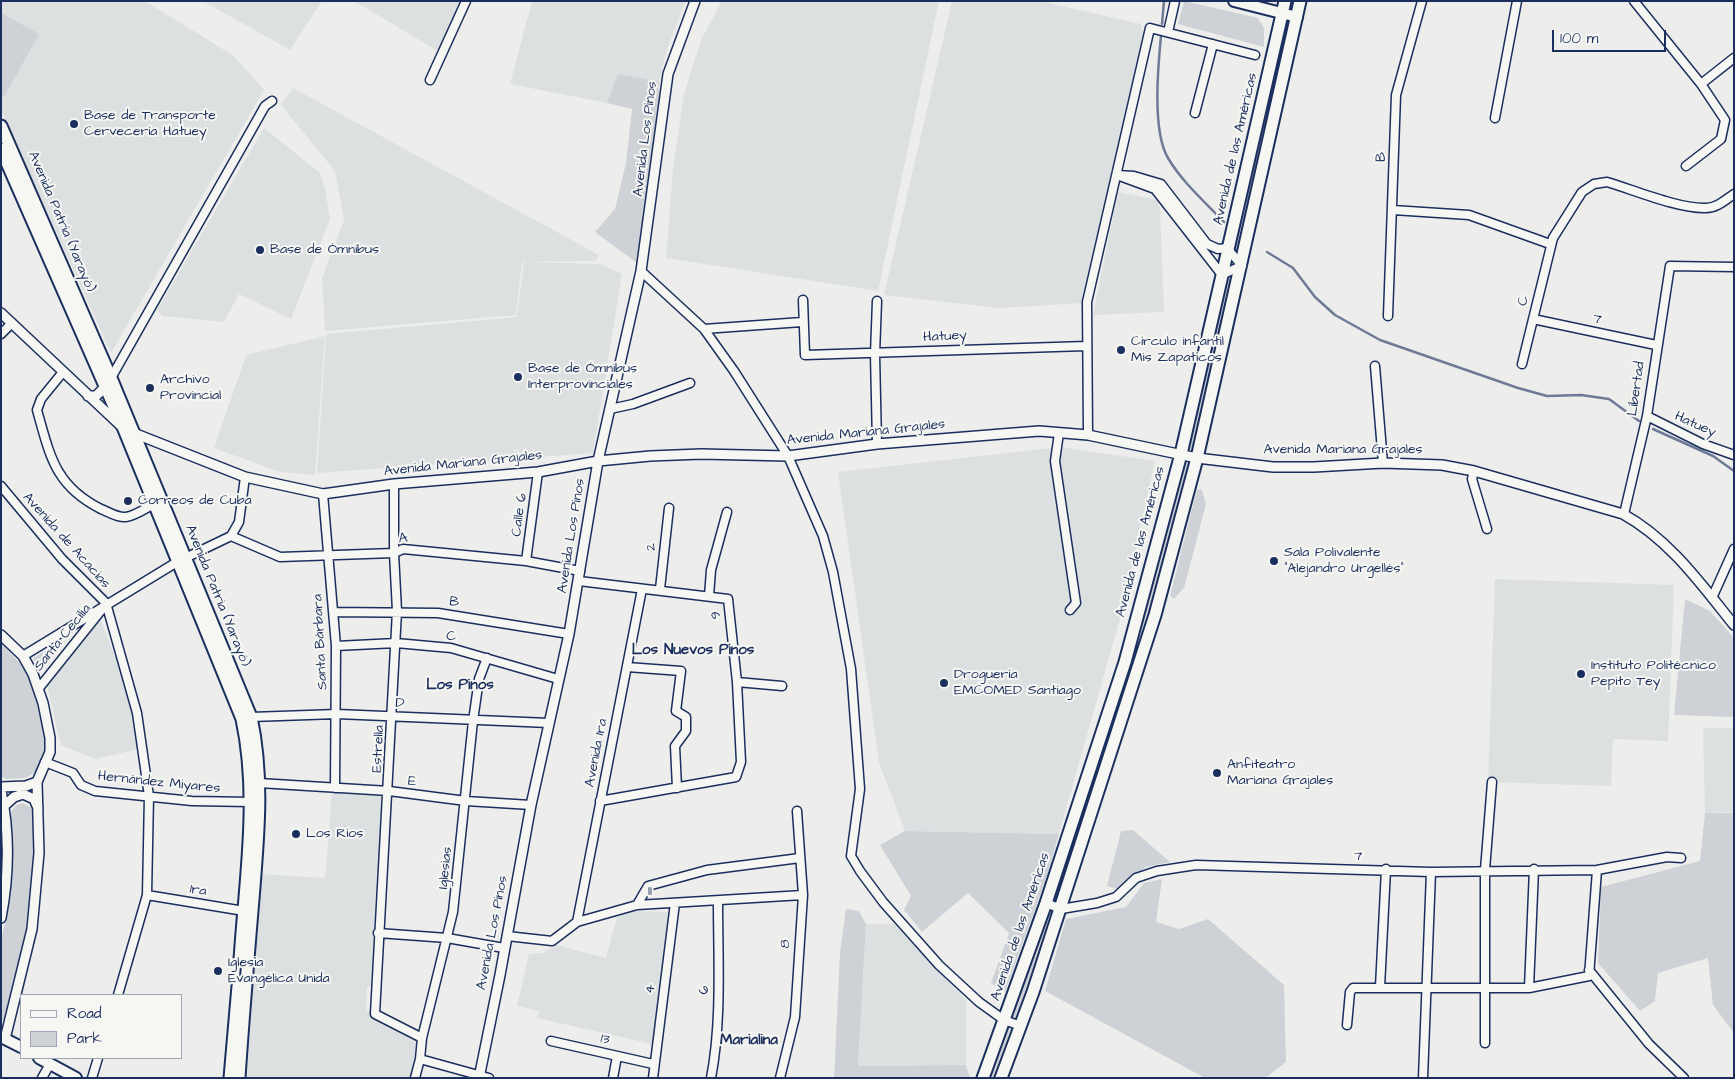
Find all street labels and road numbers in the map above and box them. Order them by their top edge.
street label: Avenida de las Américas [1210,71,1262,227]
street label: Avenida Los Pinos [631,80,661,198]
street label: Avenida Patria (Yarayó) [24,149,98,295]
street label: B [1374,152,1390,162]
street label: C [1515,294,1533,308]
street label: 7 [1591,311,1603,329]
street label: Hatuey [923,327,967,347]
street label: Libertad [1625,361,1649,417]
street label: Hatuey [1672,408,1718,442]
street label: Avenida Mariana Grajales [786,416,946,450]
street label: Avenida Mariana Grajales [1263,442,1423,458]
street label: Avenida Mariana Grajales [383,447,543,481]
street label: Avenida de las Américas [1113,465,1169,619]
street label: Avenida Los Pinos [555,477,589,595]
street label: Avenida de Acacias [19,490,113,592]
street label: Calle 6 [509,492,531,538]
street label: Avenida Patria (Yarayó) [181,523,253,669]
street label: A [398,530,408,548]
street label: 2 [643,542,661,552]
street label: Santa Bárbara [310,594,332,690]
street label: B [448,594,460,612]
street label: Santa Cecilia [31,601,95,675]
street label: 9 [708,610,726,620]
street label: C [445,628,457,646]
street label: D [395,695,405,713]
street label: Avenida 1ra [582,717,612,789]
street label: Estrella [369,725,389,773]
street label: Hernández Miyares [97,768,221,798]
street label: E [407,773,417,791]
street label: Iglesias [435,846,457,890]
street label: 7 [1354,849,1362,865]
street label: Avenida de las Américas [988,851,1054,1003]
street label: Avenida Los Pinos [474,874,512,992]
street label: 1ra [188,881,208,901]
street label: 11 [648,884,652,900]
street label: 8 [777,939,795,949]
street label: 4 [642,983,660,995]
street label: 6 [697,985,713,995]
street label: 13 [599,1031,611,1049]

